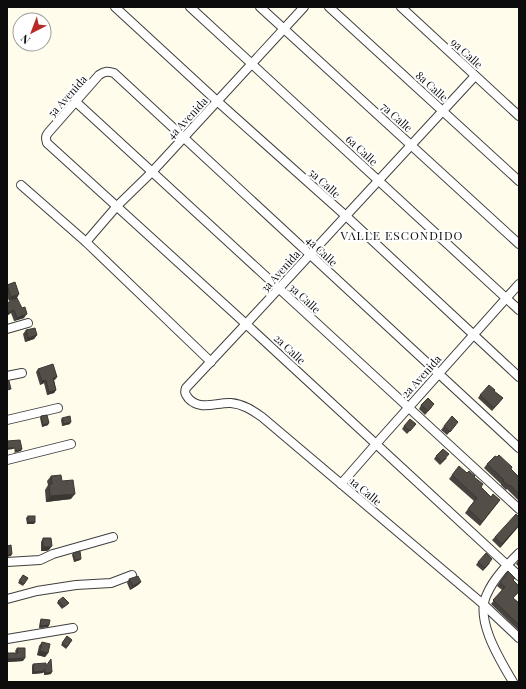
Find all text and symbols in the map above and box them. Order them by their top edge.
north arrow [12,12,52,52]
text: N [17,32,33,48]
street label: 9a Calle [448,34,487,72]
street label: 8a Calle [413,68,452,105]
street label: 5a Avenida [44,71,90,120]
street label: 4a Avenida [164,93,211,142]
street label: 7a Calle [378,99,416,135]
street label: 6a Calle [343,131,382,169]
street label: 5a Calle [306,165,344,201]
district label: VALLE ESCONDIDO [339,227,464,243]
street label: 4a Calle [303,232,341,270]
street label: 3a Avenida [257,246,303,295]
street label: 3a Calle [286,280,324,317]
street label: 2a Calle [271,331,309,368]
street label: 2a Avenida [398,351,444,400]
street label: 1a Calle [347,473,385,509]

